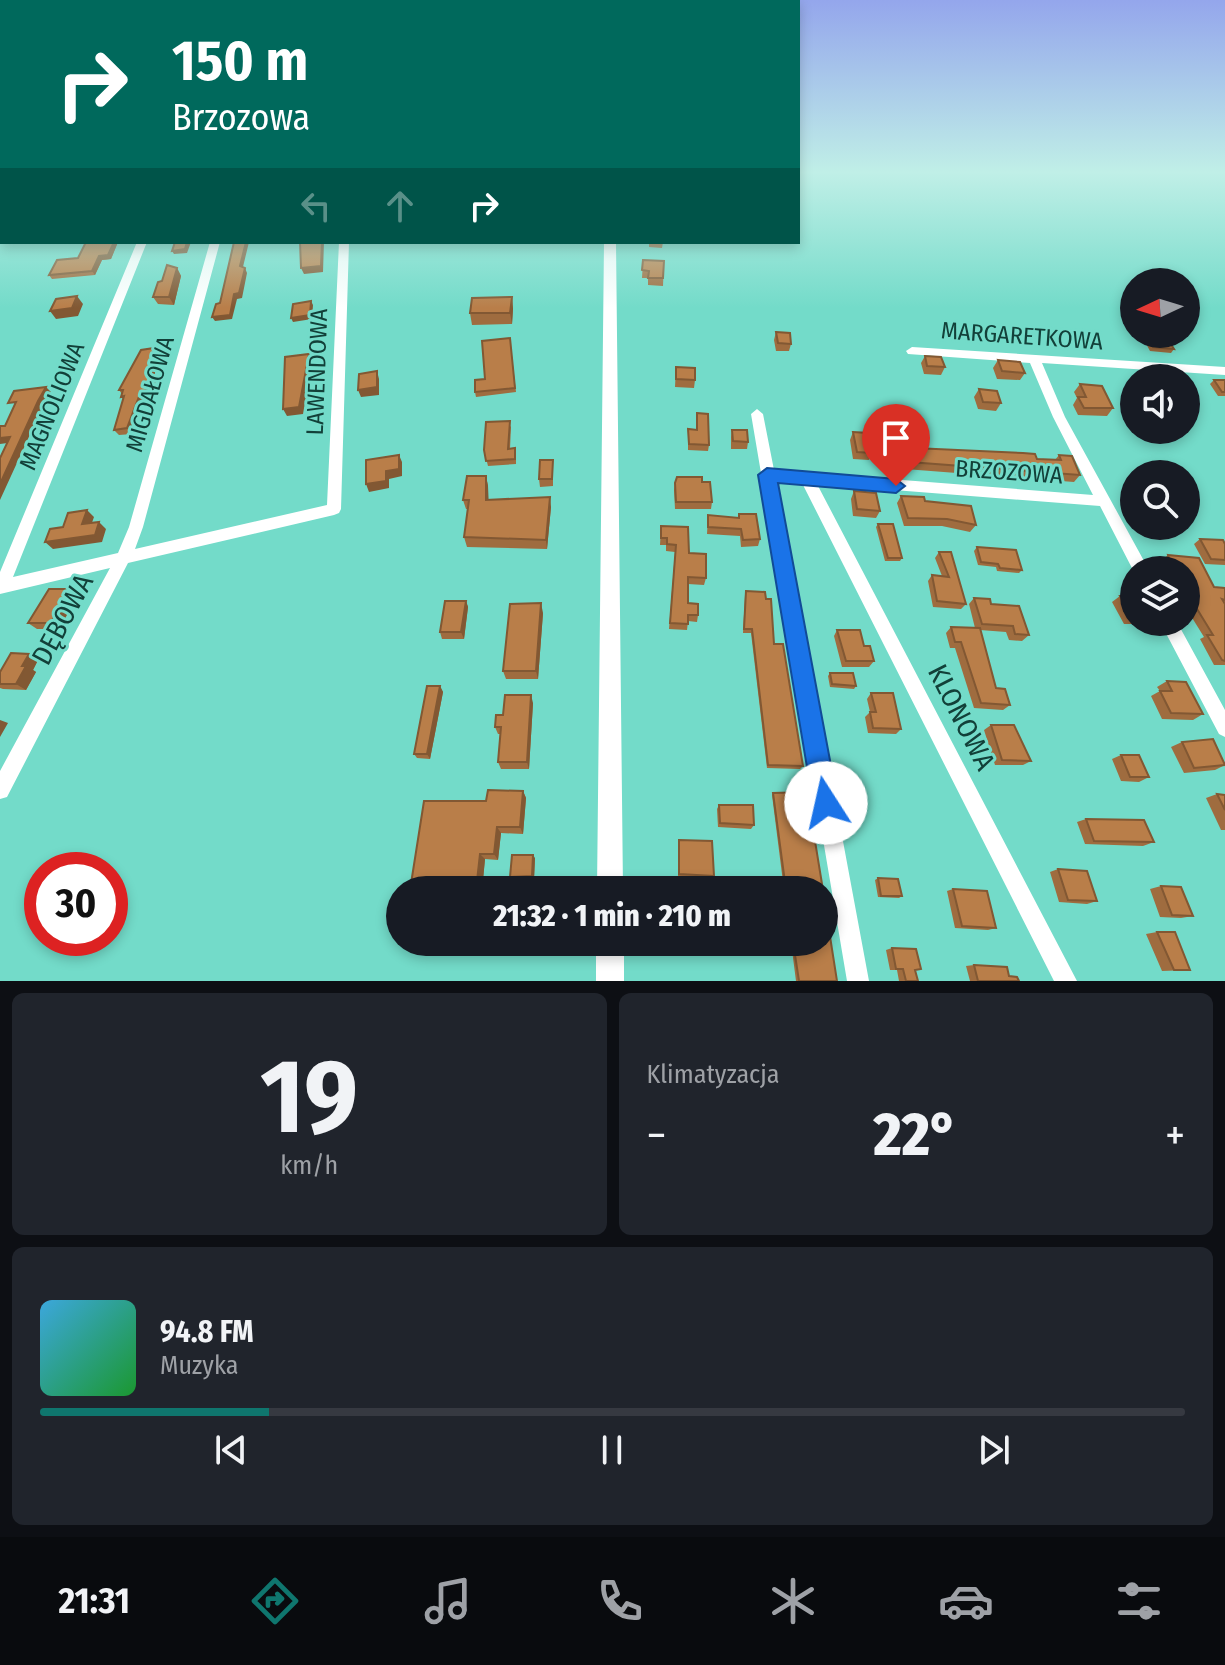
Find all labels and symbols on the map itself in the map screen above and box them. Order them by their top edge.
north arrow [1120,268,1200,348]
street label: LAWENDOWA [301,308,333,436]
street label: MARGARETKOWA [940,316,1104,356]
street label: MIGDAŁOWA [120,333,180,455]
street label: MAGNOLIOWA [14,338,90,474]
pin [862,404,930,486]
street label: BRZOZOWA [954,454,1064,490]
street label: DĘBOWA [25,568,100,670]
street label: KLONOWA [921,659,1002,776]
position arrow [784,761,868,845]
speed limit sign: 30 [24,852,128,956]

